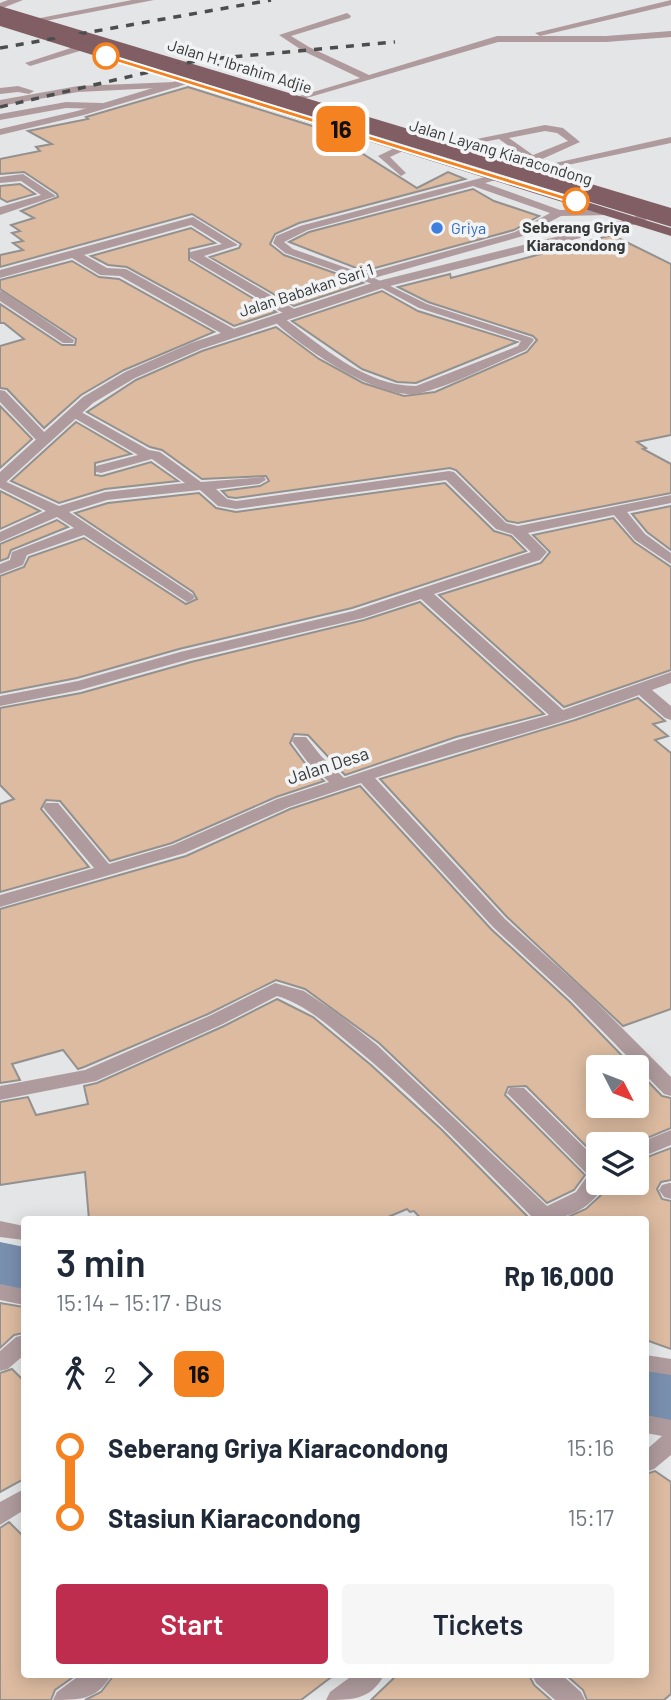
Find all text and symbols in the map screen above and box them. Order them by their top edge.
street label: Jalan H. Ibrahim Adjie [166,35,315,97]
unlabelled marker [93,43,119,69]
line badge: 16 [310,106,372,152]
text: 16 [330,114,352,143]
street label: Jalan Layang Kiaracondong [407,115,595,188]
marker: Seberang Griya Kiaracondong [563,188,589,214]
place label: Seberang Griya Kiaracondong [522,217,630,254]
place label: Griya [451,218,486,237]
marker: Griya [429,220,445,236]
street label: Jalan Babakan Sari 1 [236,259,375,320]
street label: Jalan Desa [284,742,371,789]
north arrow [586,1055,649,1118]
map controls [586,1055,649,1195]
button: layers [586,1132,649,1195]
text: 3 min [56,1239,146,1285]
text: Rp 16,000 [504,1260,614,1291]
text: 15:14 – 15:17 · Bus [56,1288,222,1316]
icon: walk [56,1355,94,1393]
icon: forward [126,1355,164,1393]
text: 16 [188,1359,210,1388]
text: 2 [104,1360,116,1388]
text: Seberang Griya Kiaracondong [108,1432,448,1463]
text: 15:16 [566,1433,614,1461]
text: Stasiun Kiaracondong [108,1502,361,1533]
text: 15:17 [567,1503,614,1531]
button: Start [56,1584,328,1664]
button: Tickets [342,1584,614,1664]

